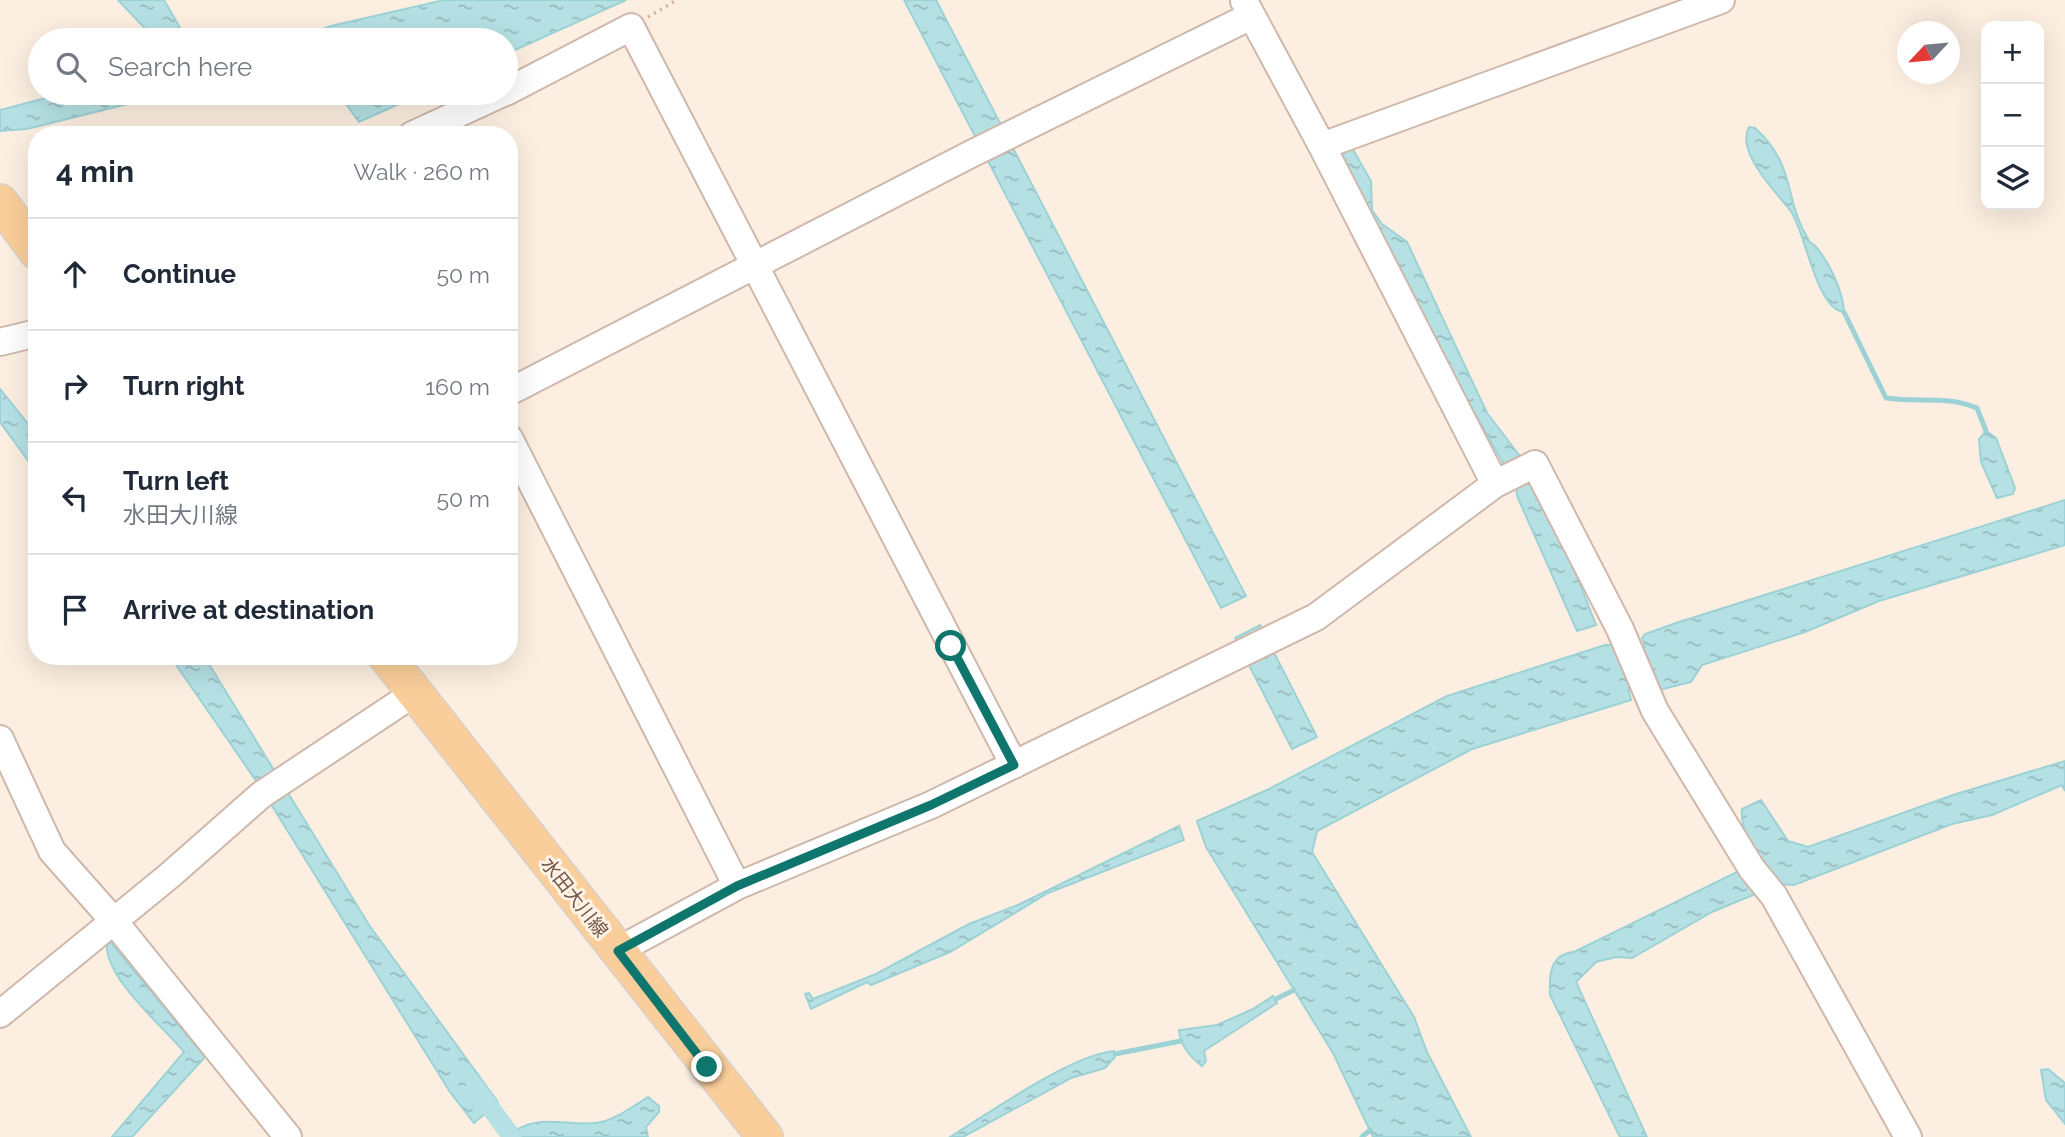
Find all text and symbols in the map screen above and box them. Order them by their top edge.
north arrow [1897,21,1960,84]
map controls [1981,21,2044,210]
button: + [1981,21,2044,84]
search box [28,28,518,105]
icon: search [52,48,90,86]
text: Search here [108,52,252,82]
button: − [1981,84,2044,147]
button: layers [1981,147,2044,210]
text: 4 min [56,154,134,189]
text: Walk · 260 m [353,158,490,185]
icon: ahead [56,255,94,293]
text: Continue [123,259,236,289]
text: 50 m [436,261,490,288]
icon: right [56,367,94,405]
text: Turn right [123,371,244,401]
text: 160 m [425,373,490,400]
text: Turn left [123,466,229,496]
icon: left [56,479,94,517]
text: 50 m [436,485,490,512]
text: 水田大川線 [123,501,238,528]
icon: arrive [56,591,94,629]
text: Arrive at destination [123,595,374,625]
route start [935,630,966,661]
street label: 水田大川線 [537,853,613,941]
route end [691,1051,722,1082]

